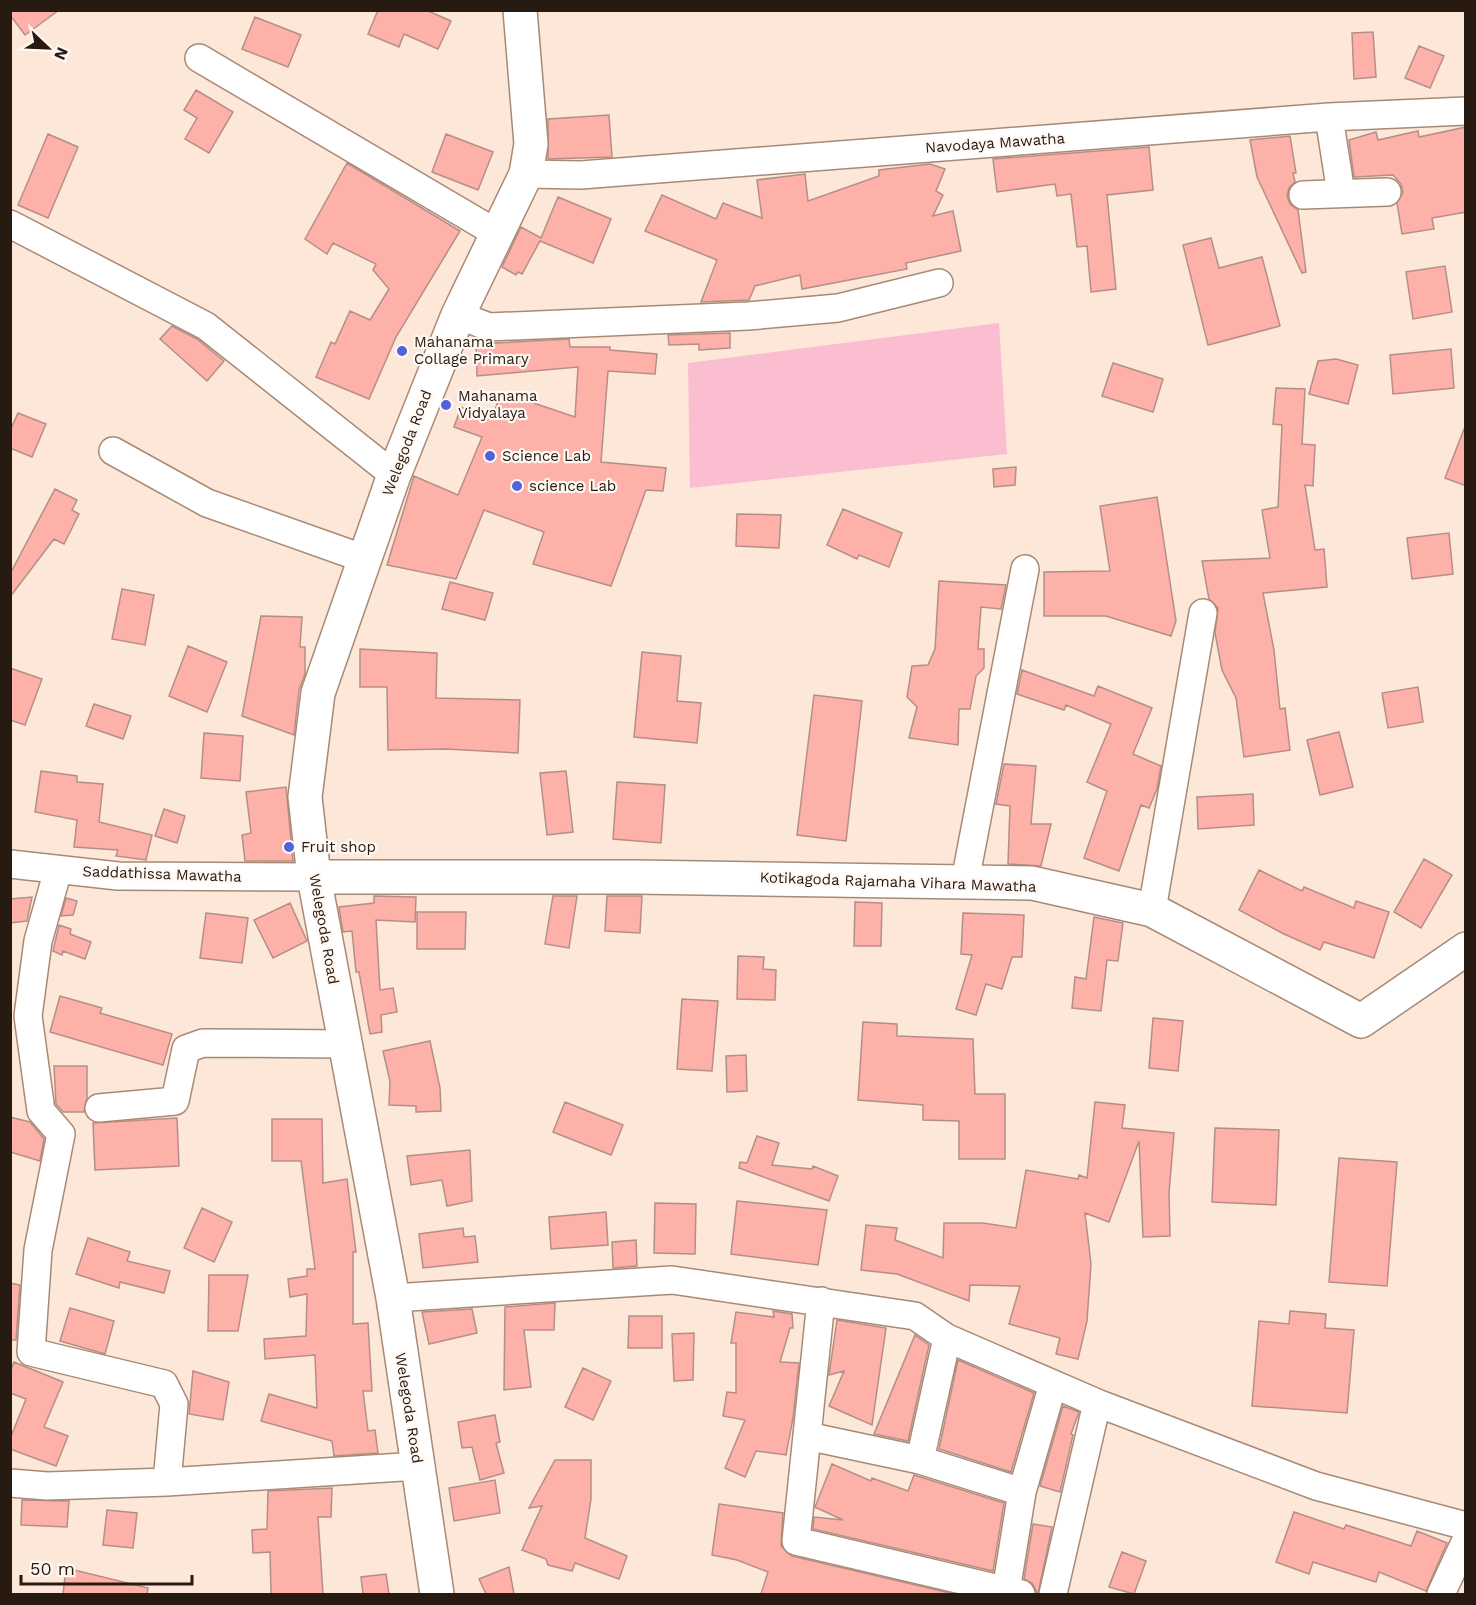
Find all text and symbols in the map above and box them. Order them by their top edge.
north arrow [18,18,78,78]
text: N [50,44,72,63]
street label: Navodaya Mawatha [925,129,1066,157]
place label: Mahanama Collage Primary [414,333,529,368]
marker: Mahanama Collage Primary [395,344,409,358]
street label: Welegoda Road [379,387,435,499]
place label: Mahanama Vidyalaya [458,387,538,422]
marker: Mahanama Vidyalaya [439,398,453,412]
place label: Science Lab [502,447,591,465]
marker: Science Lab [483,449,497,463]
place label: science Lab [529,477,616,495]
marker: science Lab [510,479,524,493]
place label: Fruit shop [301,838,376,856]
marker: Fruit shop [282,840,296,854]
street label: Saddathissa Mawatha [82,862,242,886]
street label: Kotikagoda Rajamaha Vihara Mawatha [759,868,1037,896]
street label: Welegoda Road [305,872,343,986]
street label: Welegoda Road [391,1351,427,1465]
scale bar [21,1548,192,1586]
text: 50 m [30,1558,75,1579]

